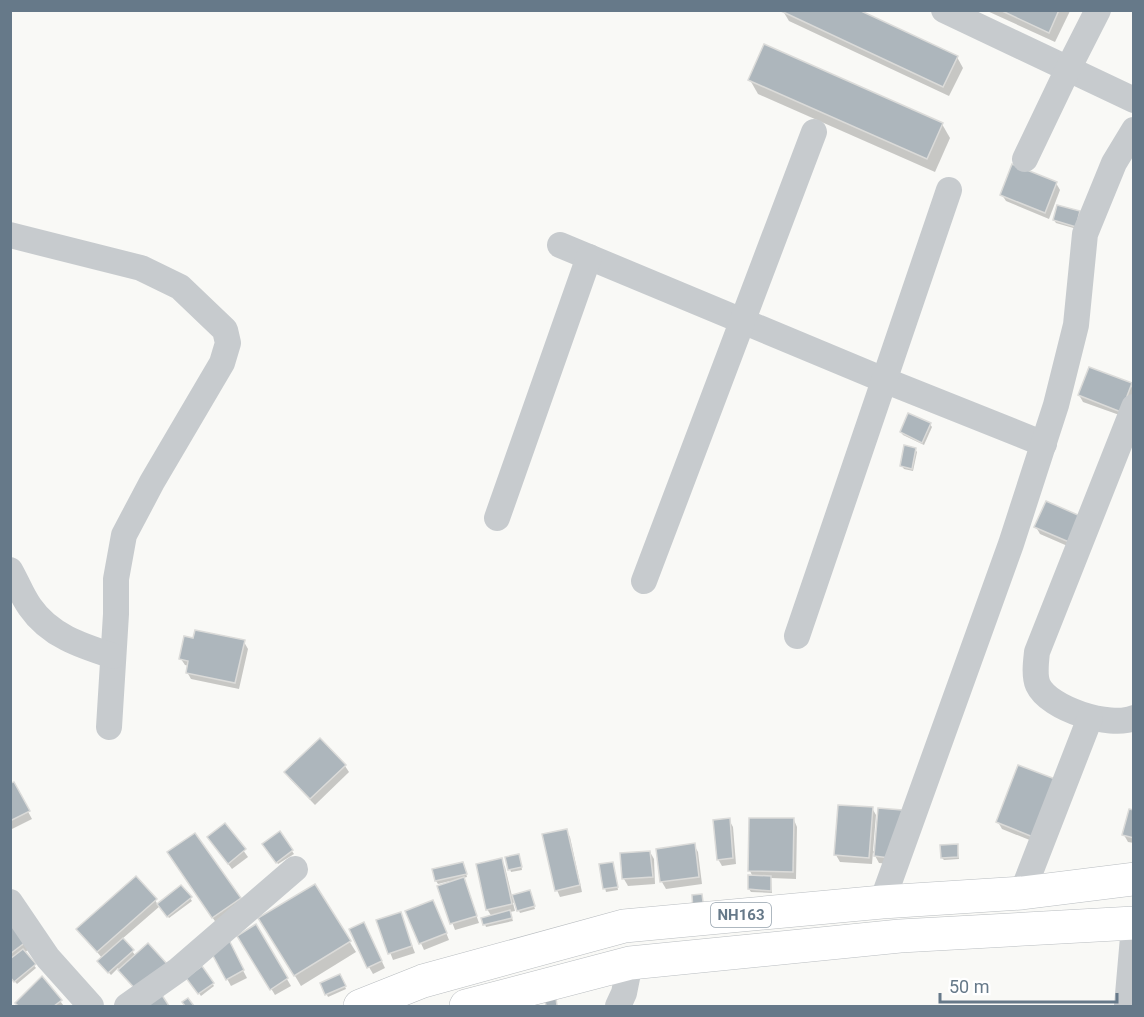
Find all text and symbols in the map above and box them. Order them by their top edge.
road number: NH163 [711,903,771,927]
scale bar [940,966,1117,1004]
text: 50 m [949,976,989,997]

